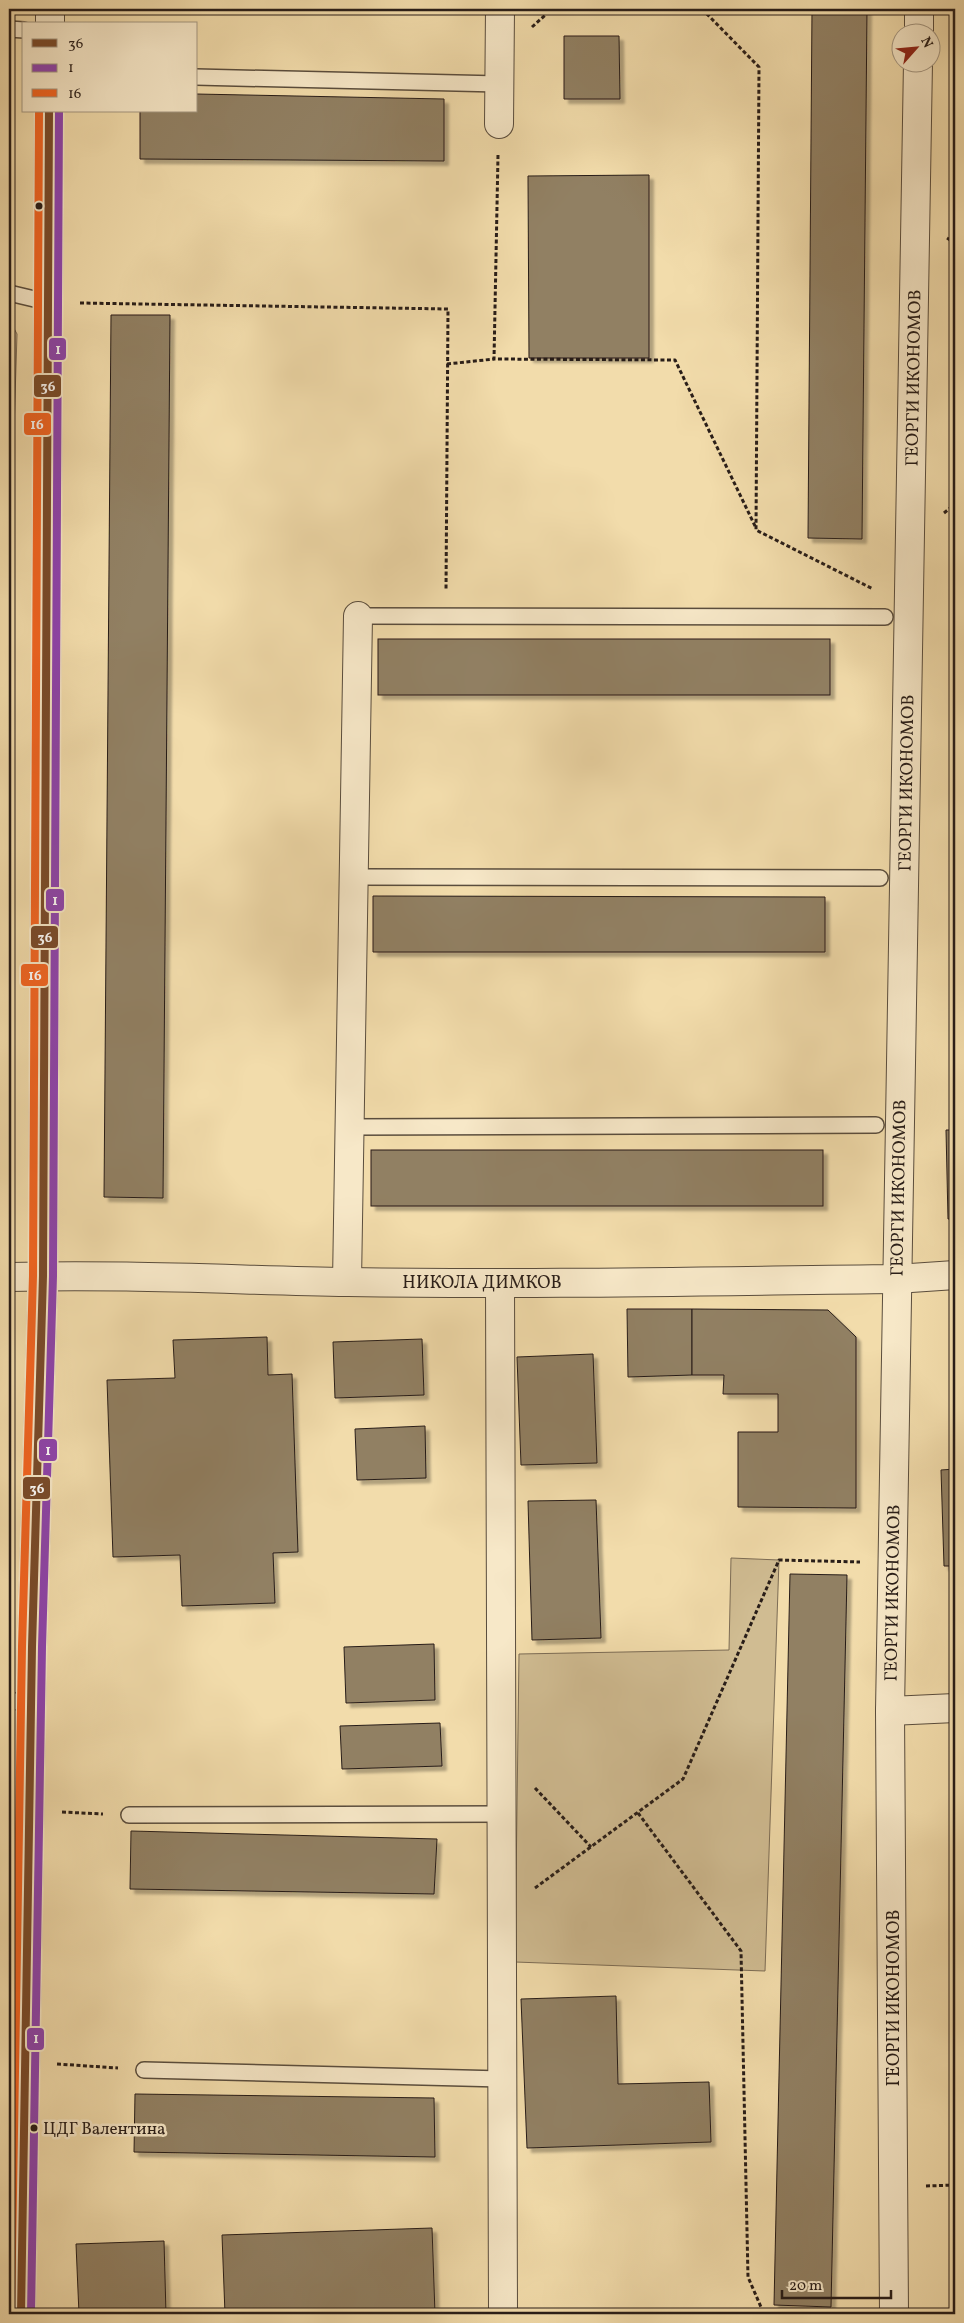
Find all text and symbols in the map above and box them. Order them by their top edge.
legend [22,22,198,112]
north arrow [892,22,942,72]
text: 36 [68,34,83,55]
text: N [915,34,937,52]
text: 1 [68,58,74,79]
text: 16 [68,84,81,105]
unlabelled marker [34,201,44,211]
street label: ГЕОРГИ ИКОНОМОВ [900,289,929,467]
line badge: 1 [48,337,67,361]
text: 1 [55,341,61,360]
line badge: 36 [33,374,62,398]
text: 36 [41,378,56,397]
line badge: 16 [23,412,52,436]
text: 16 [30,416,44,435]
street label: ГЕОРГИ ИКОНОМОВ [893,694,922,872]
line badge: 1 [45,888,65,912]
text: 1 [52,892,58,911]
line badge: 36 [30,925,59,949]
text: 36 [38,929,53,948]
line badge: 16 [20,963,49,987]
text: 16 [28,967,42,986]
street label: ГЕОРГИ ИКОНОМОВ [885,1099,914,1277]
street label: НИКОЛА ДИМКОВ [402,1271,562,1296]
line badge: 1 [38,1438,58,1462]
text: 1 [45,1442,51,1461]
line badge: 36 [22,1476,51,1500]
text: 36 [30,1480,45,1499]
street label: ГЕОРГИ ИКОНОМОВ [879,1504,908,1682]
street label: ГЕОРГИ ИКОНОМОВ [882,1909,907,2087]
line badge: 1 [26,2027,45,2051]
text: 1 [33,2030,39,2049]
place label: ЦДГ Валентина [43,2118,166,2141]
marker: ЦДГ Валентина [29,2123,39,2133]
scale bar [782,2268,890,2300]
text: 20 m [789,2276,822,2297]

